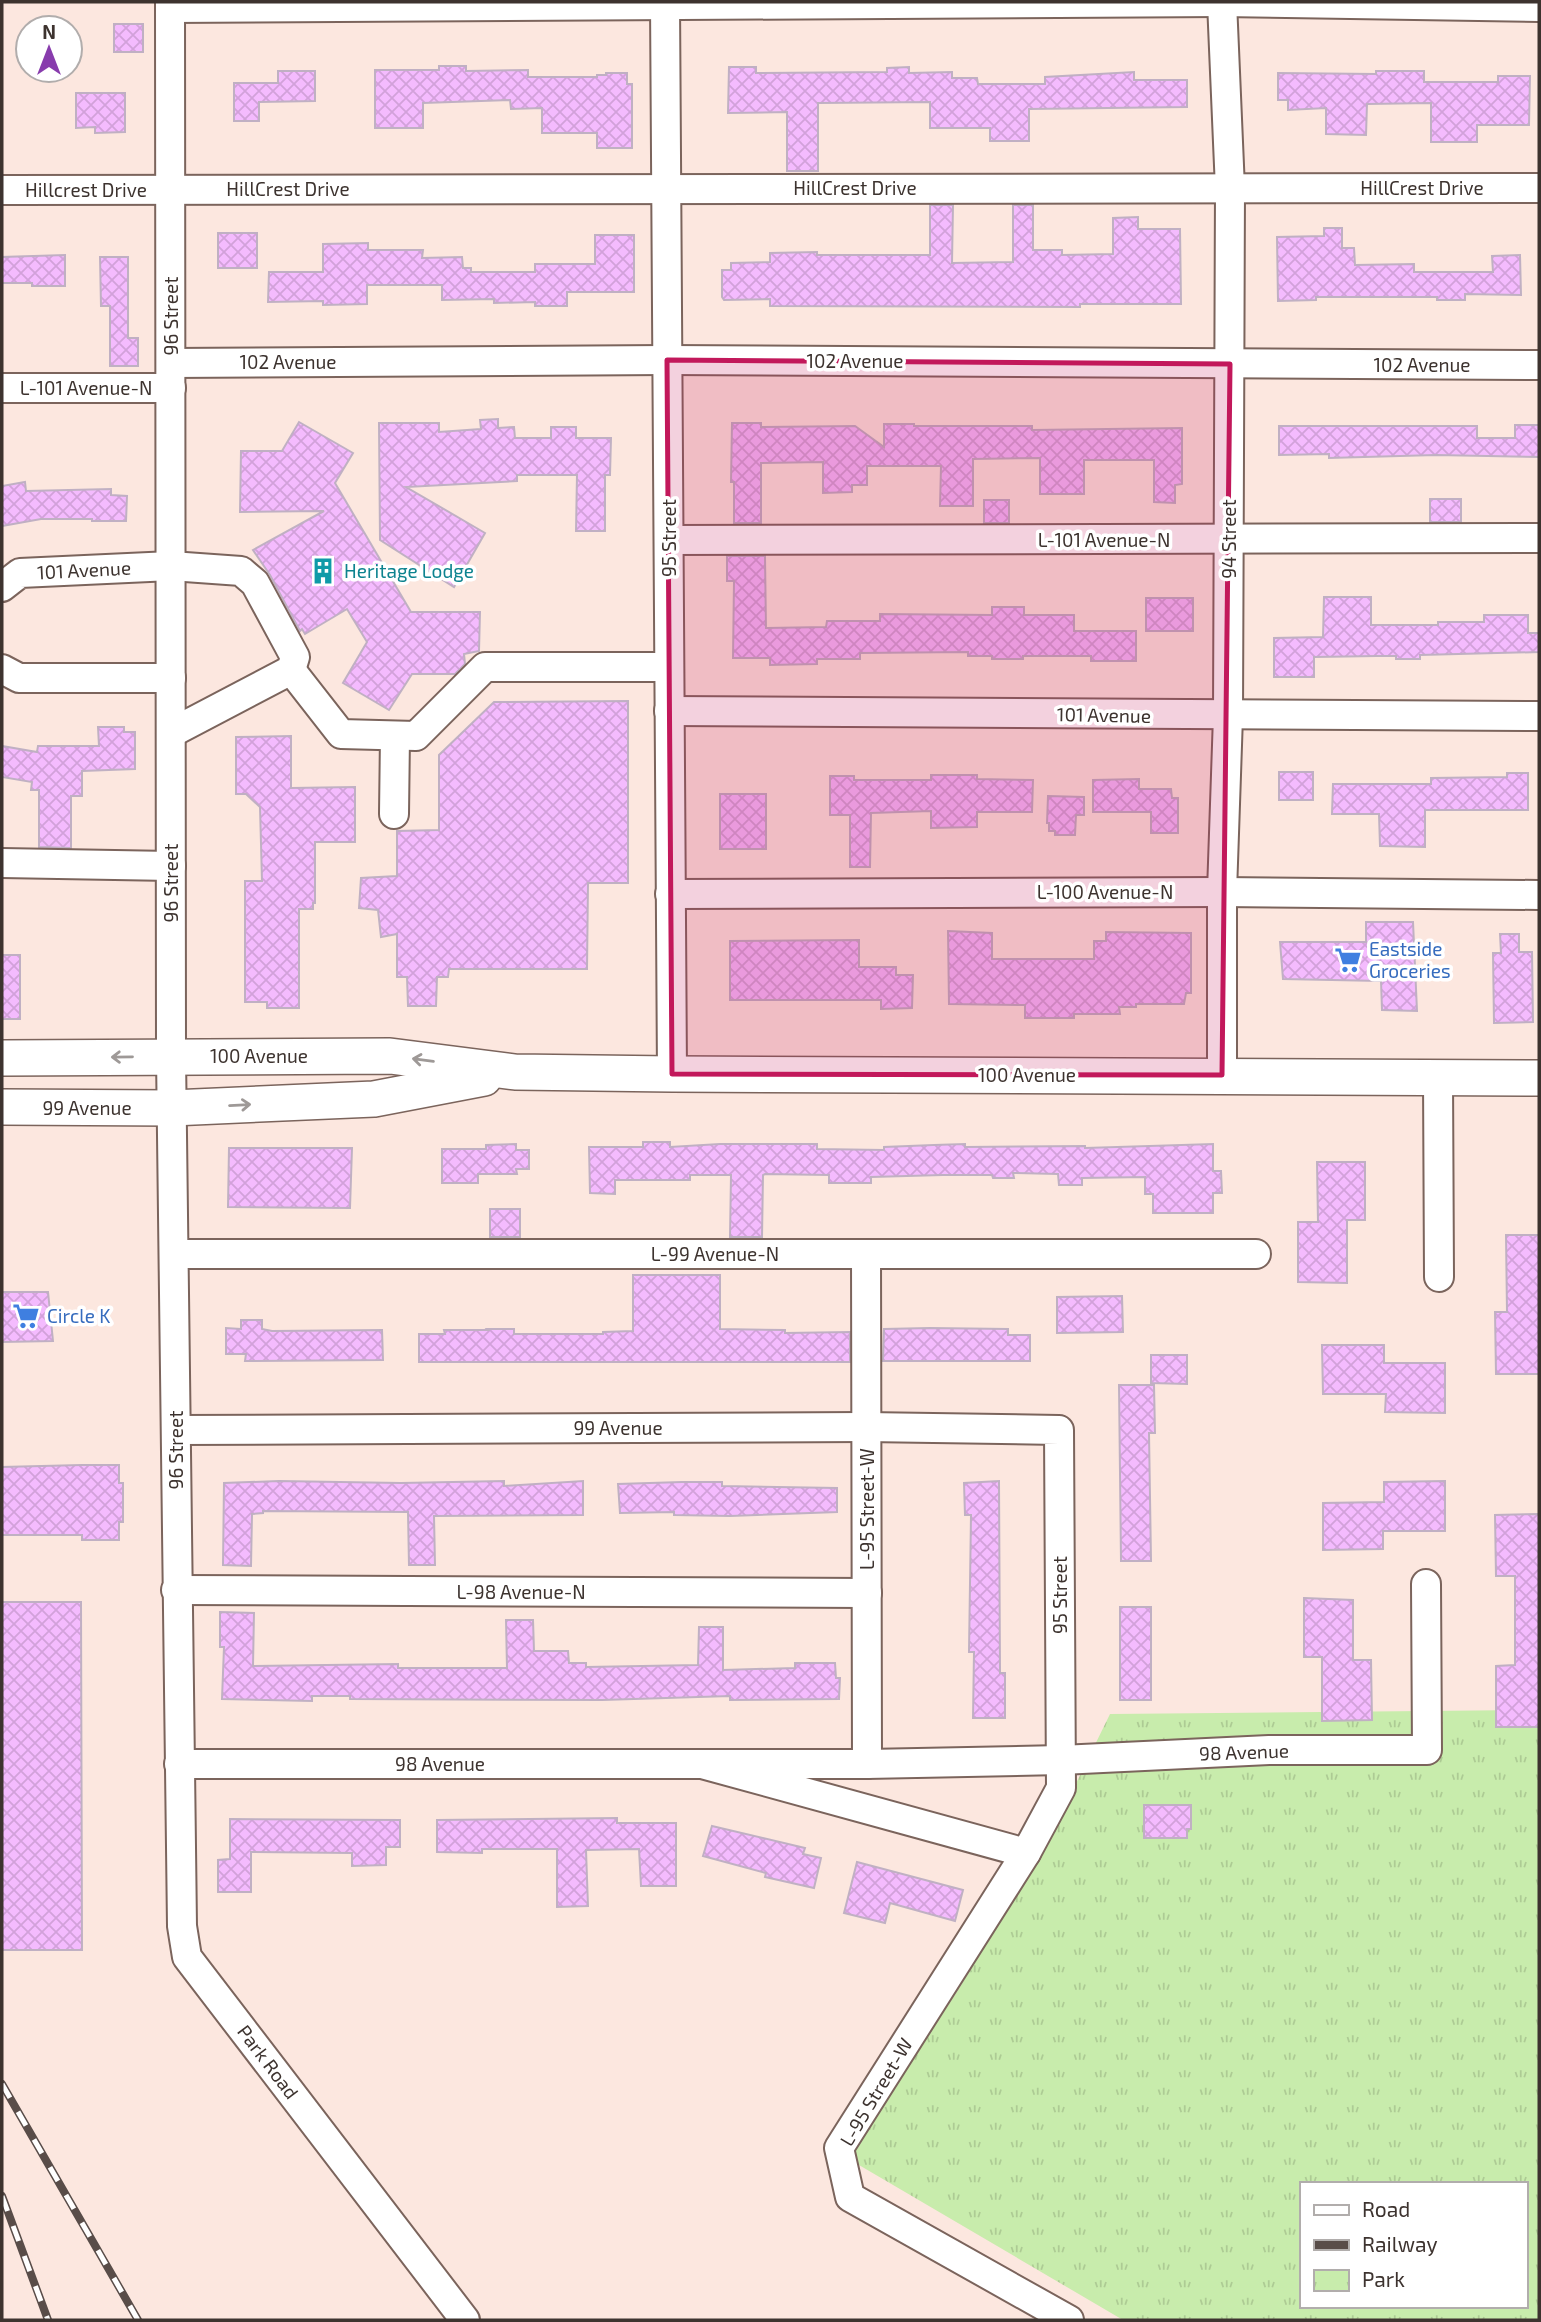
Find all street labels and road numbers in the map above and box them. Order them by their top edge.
street label: HillCrest Drive [793,176,917,199]
street label: HillCrest Drive [1360,176,1484,199]
street label: HillCrest Drive [226,177,350,200]
street label: Hillcrest Drive [25,178,147,201]
street label: 96 Street [159,277,182,355]
street label: 102 Avenue [806,349,904,372]
street label: 102 Avenue [239,350,337,373]
street label: 102 Avenue [1373,353,1471,376]
street label: L-101 Avenue-N [20,376,152,399]
street label: 95 Street [657,499,680,577]
street label: 94 Street [1217,499,1240,579]
street label: L-101 Avenue-N [1038,528,1170,551]
street label: 101 Avenue [36,556,132,583]
street label: 101 Avenue [1057,702,1151,727]
street label: 96 Street [159,844,182,922]
street label: L-100 Avenue-N [1037,880,1173,903]
street label: 100 Avenue [210,1044,308,1067]
street label: 100 Avenue [978,1063,1076,1086]
street label: 99 Avenue [42,1096,132,1119]
street label: L-99 Avenue-N [651,1242,779,1265]
street label: 96 Street [164,1411,187,1489]
street label: 99 Avenue [573,1416,663,1439]
street label: L-95 Street-W [855,1448,878,1570]
street label: 95 Street [1048,1556,1071,1634]
street label: L-98 Avenue-N [456,1580,586,1603]
street label: 98 Avenue [1199,1738,1289,1765]
street label: 98 Avenue [395,1752,485,1775]
street label: Park Road [233,2020,304,2103]
street label: L-95 Street-W [834,2034,917,2150]

